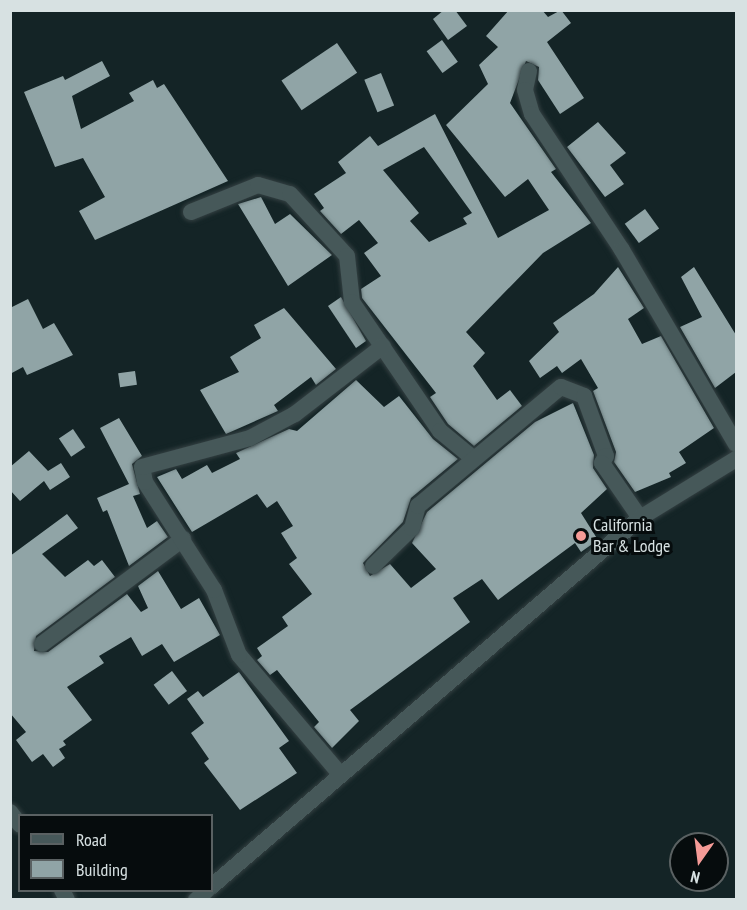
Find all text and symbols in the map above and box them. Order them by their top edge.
place label: California Bar & Lodge [593,515,671,558]
marker: California Bar & Lodge [574,529,588,543]
legend [18,814,213,892]
text: Road [76,828,107,851]
north arrow [669,832,729,892]
text: Building [76,858,128,881]
text: N [689,867,702,888]

